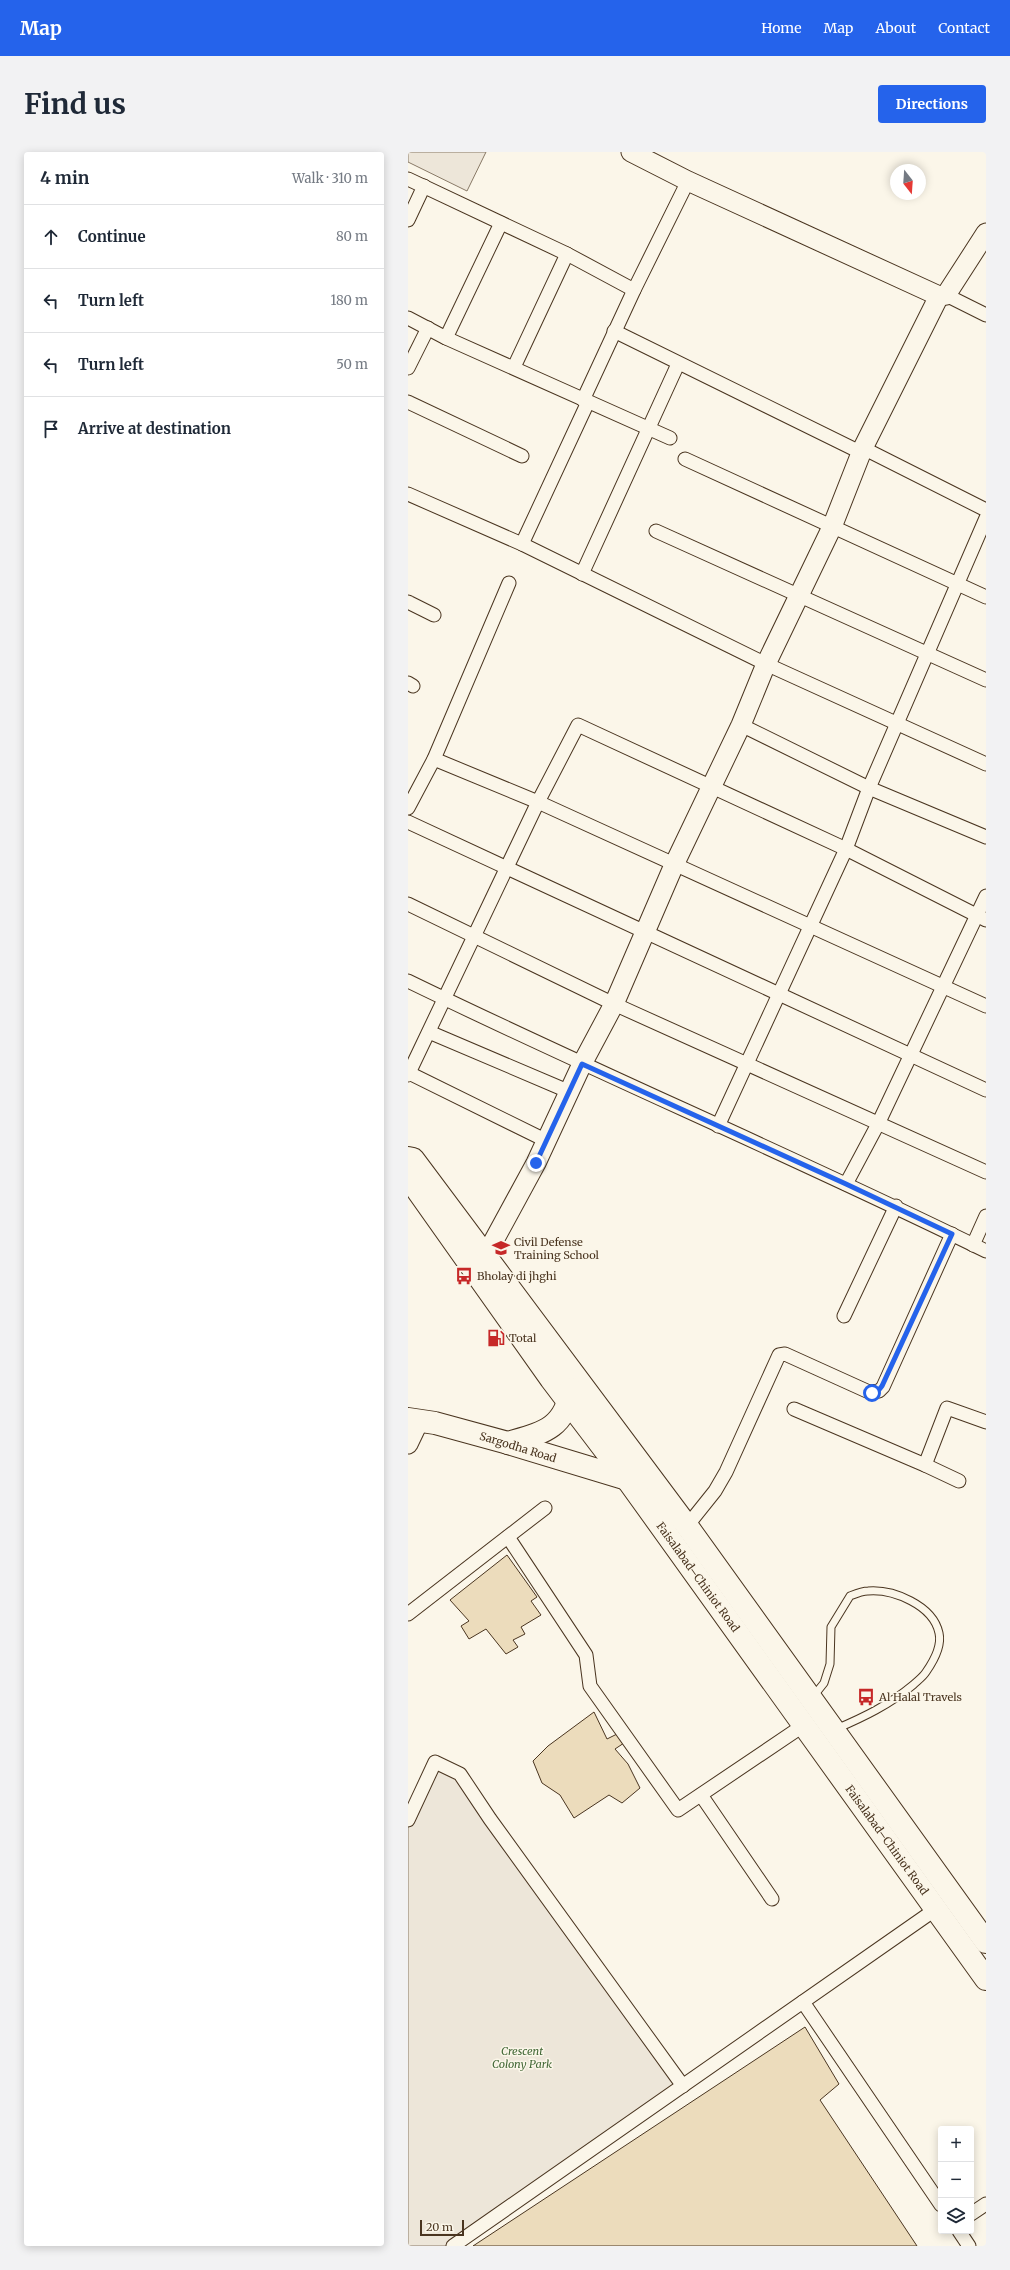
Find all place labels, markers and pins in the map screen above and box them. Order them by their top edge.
place label: Civil Defense Training School [514,1235,600,1262]
school or university icon: Civil Defense Training School [491,1238,511,1258]
bus stop icon: Bholay di jhghi [454,1266,474,1286]
place label: Bholay di jhghi [477,1269,557,1283]
fuel station icon: Total [486,1328,506,1348]
place label: Total [509,1331,537,1345]
bus stop icon: Al Halal Travels [856,1687,876,1707]
place label: Al Halal Travels [878,1690,962,1704]

